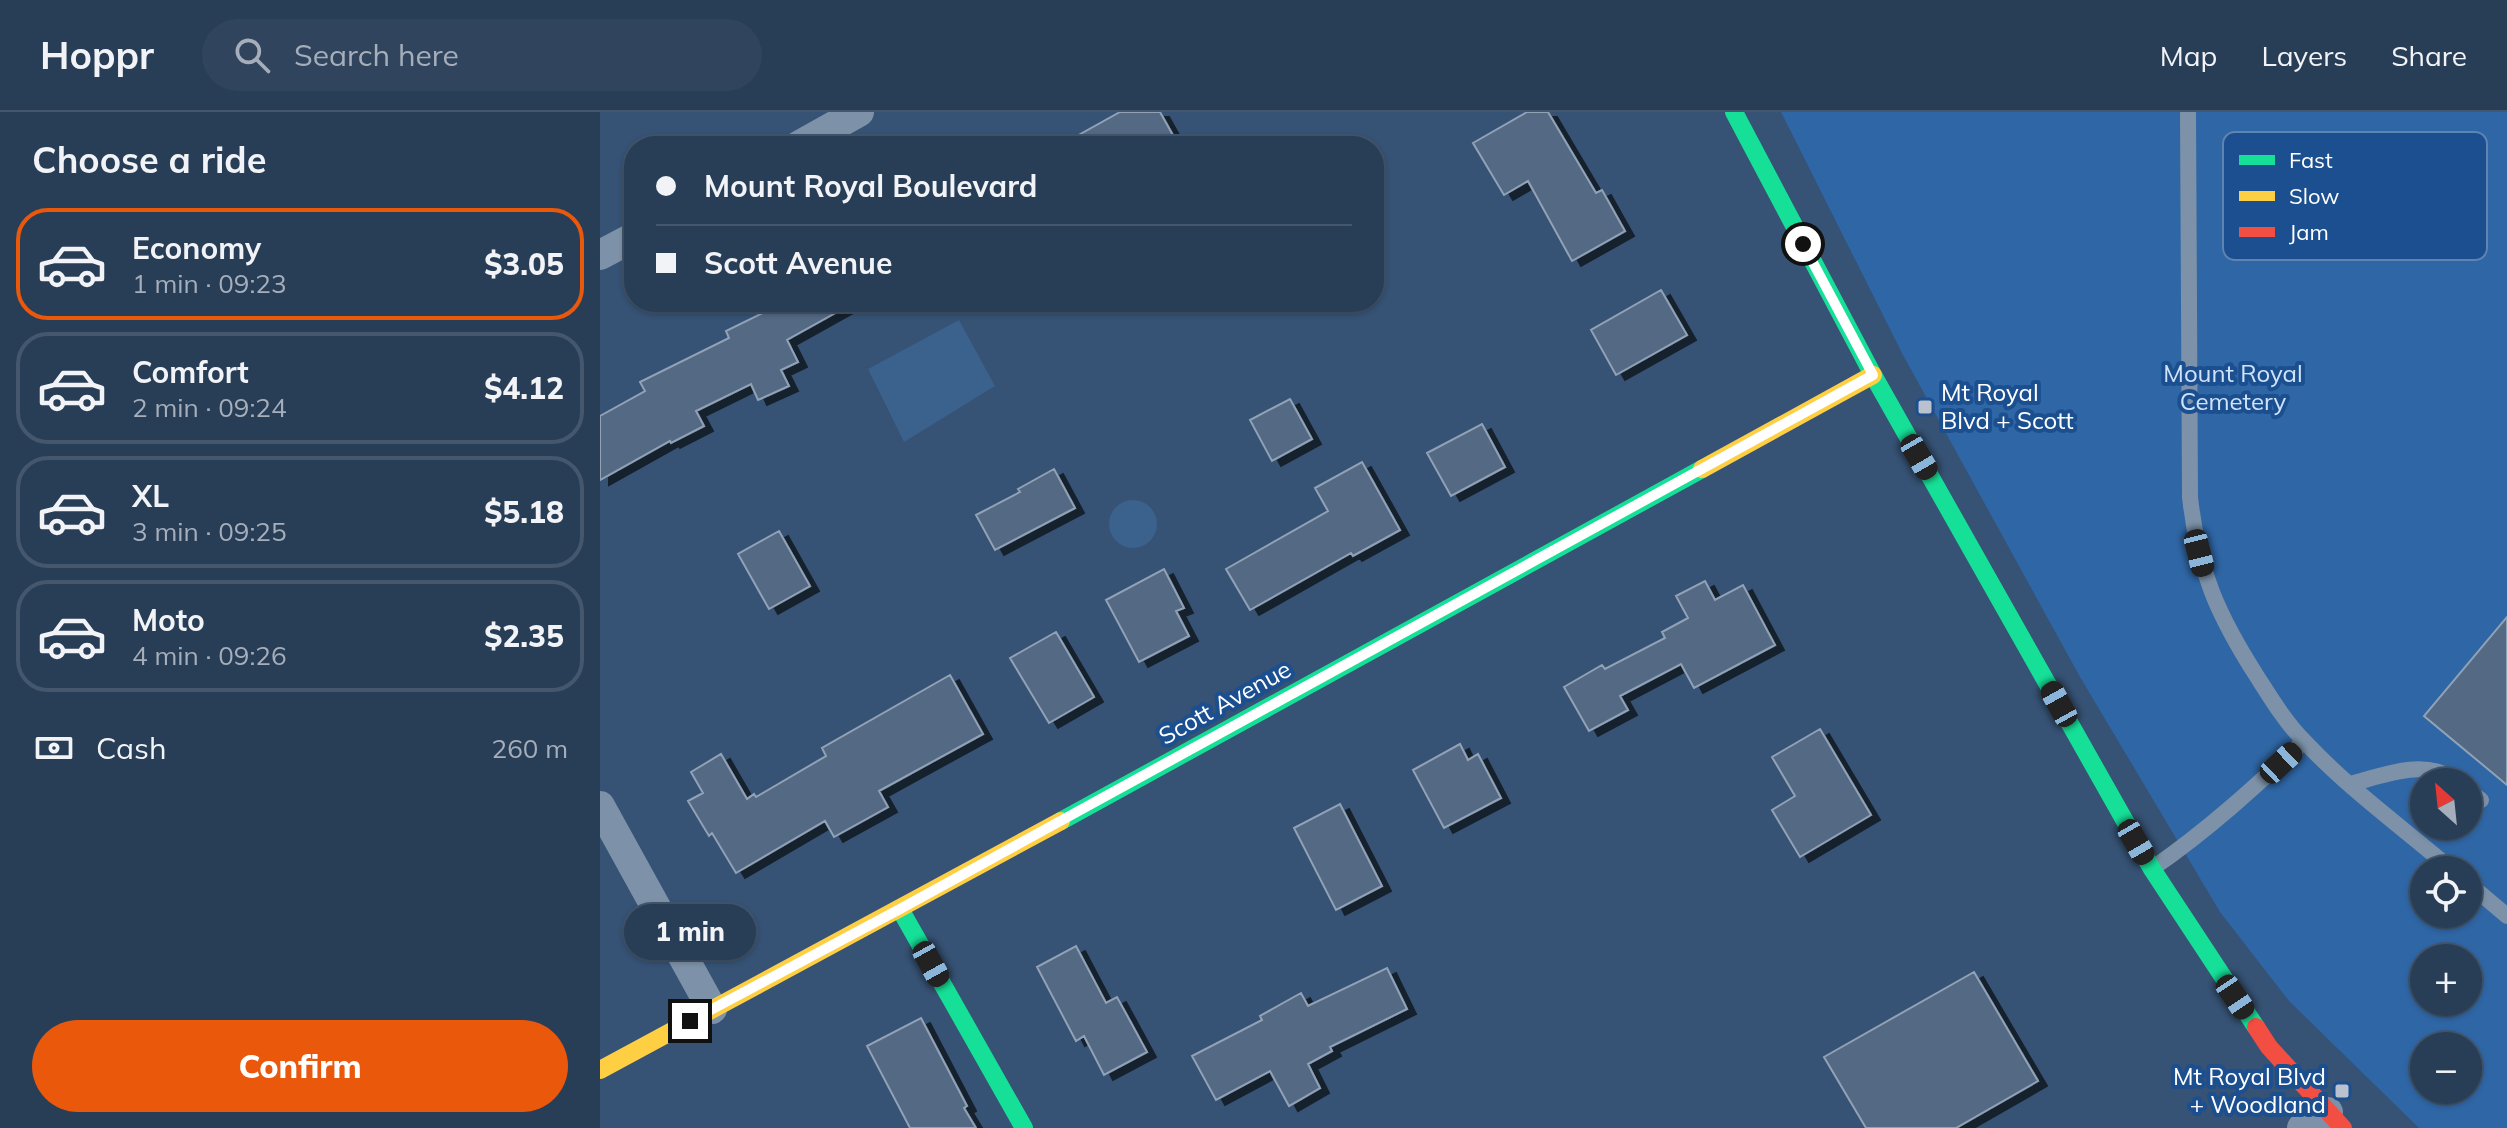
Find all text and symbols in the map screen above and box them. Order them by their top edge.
search box [202,19,762,91]
text: Hoppr [40,31,154,79]
icon: search [230,33,274,77]
text: Search here [294,36,459,74]
text: Map [2160,38,2217,73]
text: Layers [2261,38,2347,73]
text: Share [2391,38,2467,73]
legend [2223,132,2487,260]
text: Choose a ride [32,137,266,182]
text: Fast [2289,146,2333,174]
text: Mount Royal Boulevard [704,167,1037,205]
text: Slow [2289,182,2339,210]
text: Jam [2289,218,2329,246]
route start [1785,226,1821,262]
icon: car [36,228,108,300]
text: Economy [132,229,261,267]
text: Scott Avenue [704,244,892,282]
text: $3.05 [484,245,564,283]
text: 1 min · 09:23 [132,267,287,300]
icon: car [36,352,108,424]
text: Comfort [132,353,249,391]
park label: Mount Royal Cemetery [2163,358,2303,416]
text: $4.12 [484,369,564,407]
place label: Mt Royal Blvd + Scott [1941,377,2074,435]
text: 2 min · 09:24 [132,391,287,424]
marker: Mt Royal Blvd + Scott [1916,398,1934,416]
car [1897,430,1941,484]
icon: car [36,476,108,548]
text: XL [132,477,169,515]
text: $5.18 [484,493,564,531]
text: 3 min · 09:25 [132,515,287,548]
car [2182,527,2216,579]
icon: car [36,600,108,672]
text: Moto [132,601,205,639]
text: $2.35 [484,617,564,655]
text: 4 min · 09:26 [132,639,287,672]
street label: Scott Avenue [1153,653,1296,751]
car [2037,677,2081,731]
icon: cash [32,726,76,770]
text: Cash [96,729,167,767]
text: 260 m [492,732,568,765]
car [2255,738,2307,788]
north arrow [2410,768,2482,840]
map controls [2410,768,2482,1104]
car [2114,815,2158,869]
button: locate [2410,856,2482,928]
callout: 1 min [624,905,756,961]
text: 1 min [655,915,725,948]
car [909,937,953,991]
button: + [2410,944,2482,1016]
car [2212,970,2258,1024]
route end [672,1003,708,1039]
button: Confirm [32,1020,568,1112]
button: − [2410,1032,2482,1104]
place label: Mt Royal Blvd + Woodland [2173,1061,2326,1119]
marker: Mt Royal Blvd + Woodland [2333,1082,2351,1100]

